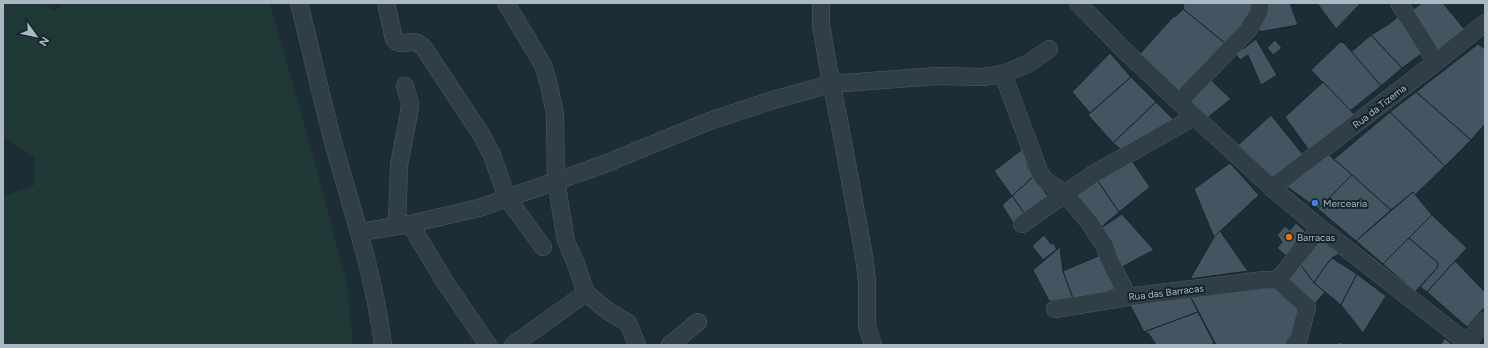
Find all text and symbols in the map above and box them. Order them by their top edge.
north arrow [16,16,56,56]
text: N [36,34,52,48]
street label: Rua da Tizema [1350,81,1409,131]
place label: Mercearia [1323,197,1367,210]
marker: Mercearia [1310,198,1320,208]
place label: Barracas [1297,231,1336,244]
marker: Barracas [1284,232,1294,242]
street label: Rua das Barracas [1128,281,1205,304]

